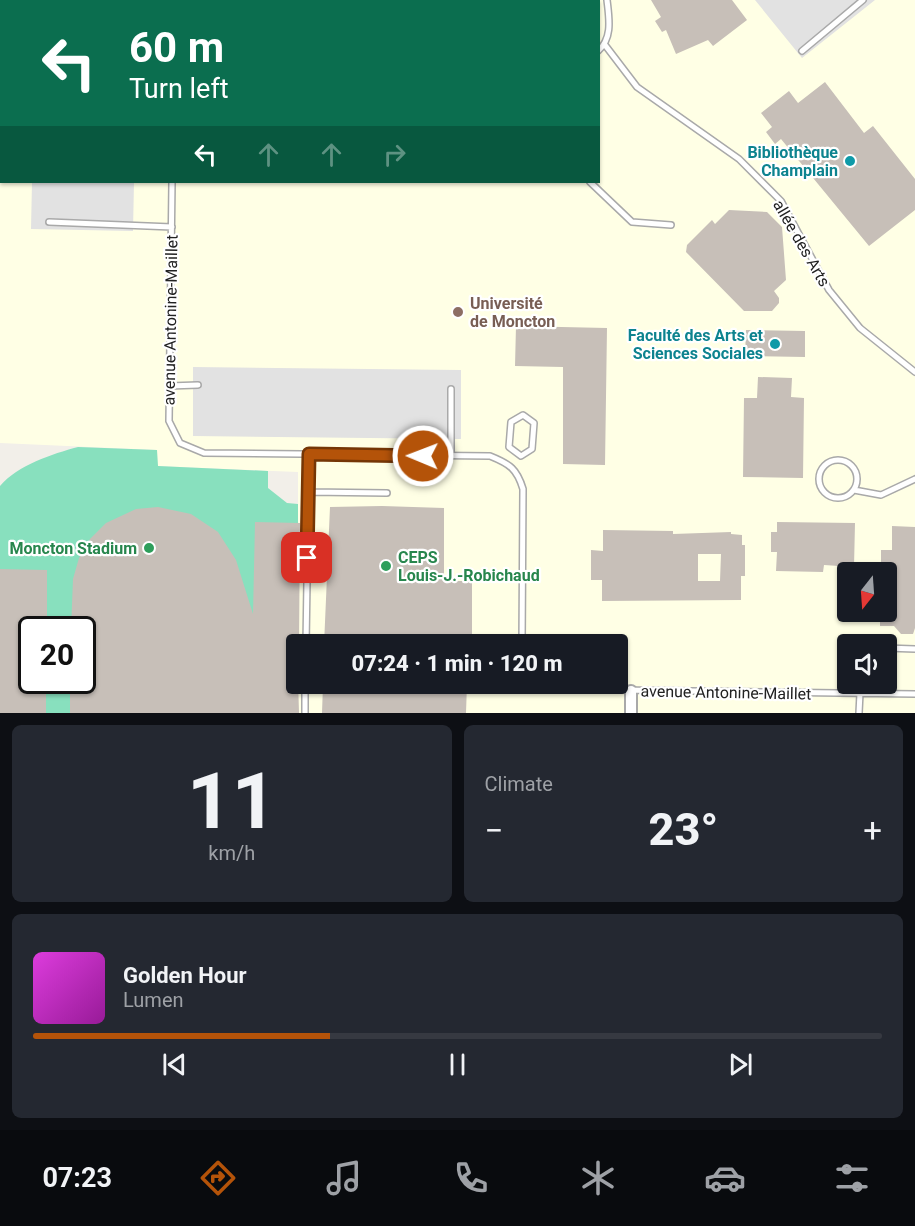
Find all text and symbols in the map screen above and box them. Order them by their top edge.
text: 60 m [129,23,224,72]
icon: left [30,24,108,102]
text: Turn left [129,73,229,105]
icon: left [189,138,222,171]
icon: ahead [252,138,285,171]
icon: ahead [315,138,348,171]
icon: right [378,138,411,171]
place label: Bibliothèque Champlain [747,143,838,180]
marker: Bibliothèque Champlain [843,154,857,168]
street label: allée des Arts [769,197,834,290]
street label: avenue Antonine-Maillet [160,234,181,406]
place label: Université de Moncton [470,294,555,331]
marker: Université de Moncton [451,305,465,319]
place label: Faculté des Arts et Sciences Sociales [628,326,764,363]
marker: Faculté des Arts et Sciences Sociales [768,337,782,351]
position arrow [391,424,455,488]
pin [281,532,332,583]
place label: Moncton Stadium [10,539,137,558]
marker: Moncton Stadium [142,541,156,555]
icon: arrive [290,541,323,574]
place label: CEPS Louis-J.-Robichaud [398,548,540,585]
marker: CEPS Louis-J.-Robichaud [379,559,393,573]
north arrow [837,562,897,622]
map controls [837,562,897,694]
speed limit sign: 20 [18,616,96,694]
button: sound [837,634,897,694]
text: 07:24 · 1 min · 120 m [352,651,562,676]
street label: avenue Antonine-Maillet [640,682,812,703]
text: 11 [187,756,277,847]
text: Climate [485,772,553,796]
text: 23° [649,803,718,856]
text: − [485,811,503,850]
text: + [863,811,882,850]
text: km/h [208,841,255,865]
text: Golden Hour [123,963,247,988]
text: Lumen [123,988,184,1012]
icon: previous [158,1048,191,1081]
icon: pause [441,1048,474,1081]
icon: next [724,1048,757,1081]
icon: directions [197,1157,239,1199]
icon: music [323,1157,365,1199]
icon: phone [450,1157,492,1199]
icon: climate [577,1157,619,1199]
icon: car [704,1157,746,1199]
icon: filters [831,1157,873,1199]
text: 07:23 [42,1162,112,1194]

